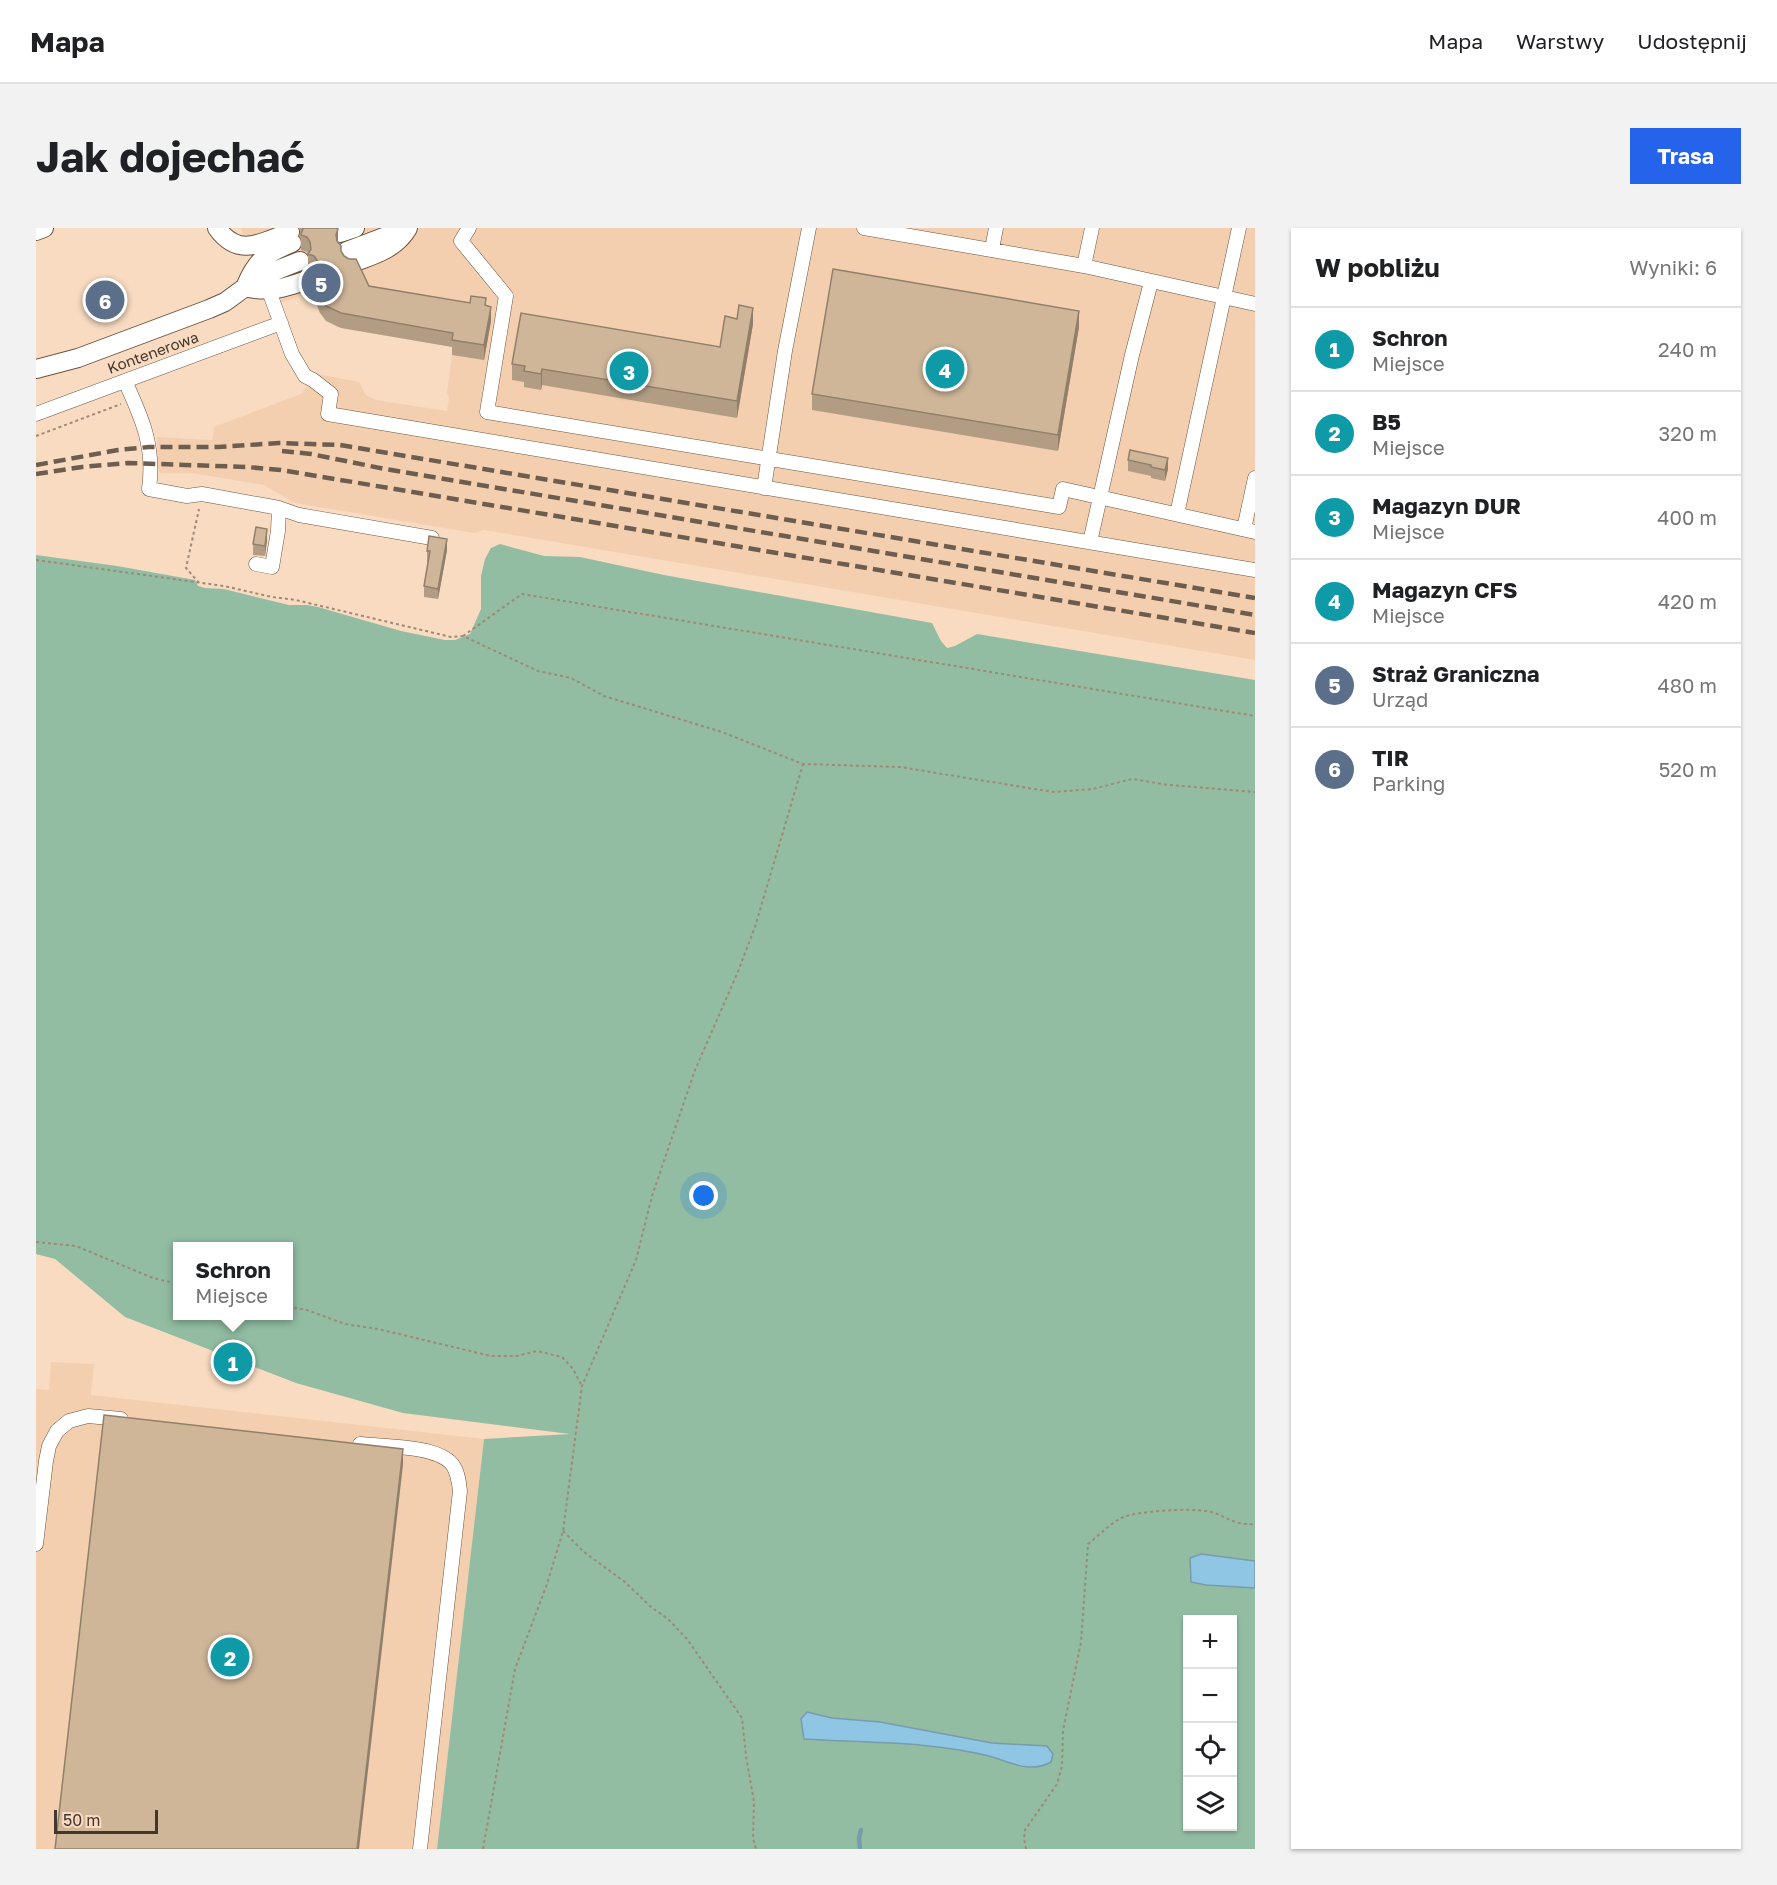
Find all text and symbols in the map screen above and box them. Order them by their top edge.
text: Mapa [30,25,105,58]
text: Mapa [1428,28,1483,54]
text: Warstwy [1516,28,1604,54]
text: Udostępnij [1637,28,1747,54]
button: Trasa [1630,128,1741,184]
text: Jak dojechać [36,131,305,181]
text: W pobliżu [1315,252,1440,283]
text: Wyniki: 6 [1629,255,1717,279]
pin: 5 [302,260,340,306]
pin: 6 [86,278,124,322]
text: Schron [1372,324,1447,351]
street label: Kontenerowa [105,327,201,377]
text: 1 [1329,337,1340,361]
text: 240 m [1658,337,1717,361]
pin: 4 [926,346,964,392]
pin: 3 [610,348,648,394]
text: Miejsce [1372,351,1445,375]
text: B5 [1372,408,1401,435]
text: 2 [1328,421,1341,445]
text: 320 m [1659,421,1717,445]
text: Miejsce [1372,435,1445,459]
text: Magazyn DUR [1372,492,1521,519]
text: 3 [1328,505,1341,529]
text: 400 m [1657,505,1717,529]
text: Miejsce [1372,519,1445,543]
text: Magazyn CFS [1372,576,1517,603]
text: 4 [1328,589,1341,613]
text: 420 m [1658,589,1717,613]
text: Miejsce [1372,603,1445,627]
text: Straż Graniczna [1372,660,1540,687]
text: 5 [1328,673,1341,697]
text: 480 m [1658,673,1717,697]
text: Urząd [1372,687,1428,711]
text: TIR [1372,744,1409,771]
text: 6 [1328,757,1341,781]
text: 520 m [1659,757,1717,781]
text: Parking [1372,771,1445,795]
your location [689,1181,718,1210]
popup [173,1242,293,1320]
text: Schron [195,1256,271,1283]
text: Miejsce [195,1283,268,1307]
pin: 1 [214,1340,252,1384]
map controls [1183,1615,1237,1831]
button: + [1183,1615,1237,1669]
pin: 2 [210,1634,250,1680]
button: − [1183,1669,1237,1723]
button: locate [1183,1723,1237,1777]
button: layers [1183,1777,1237,1831]
scale bar [54,1807,158,1834]
text: 50 m [63,1810,100,1830]

